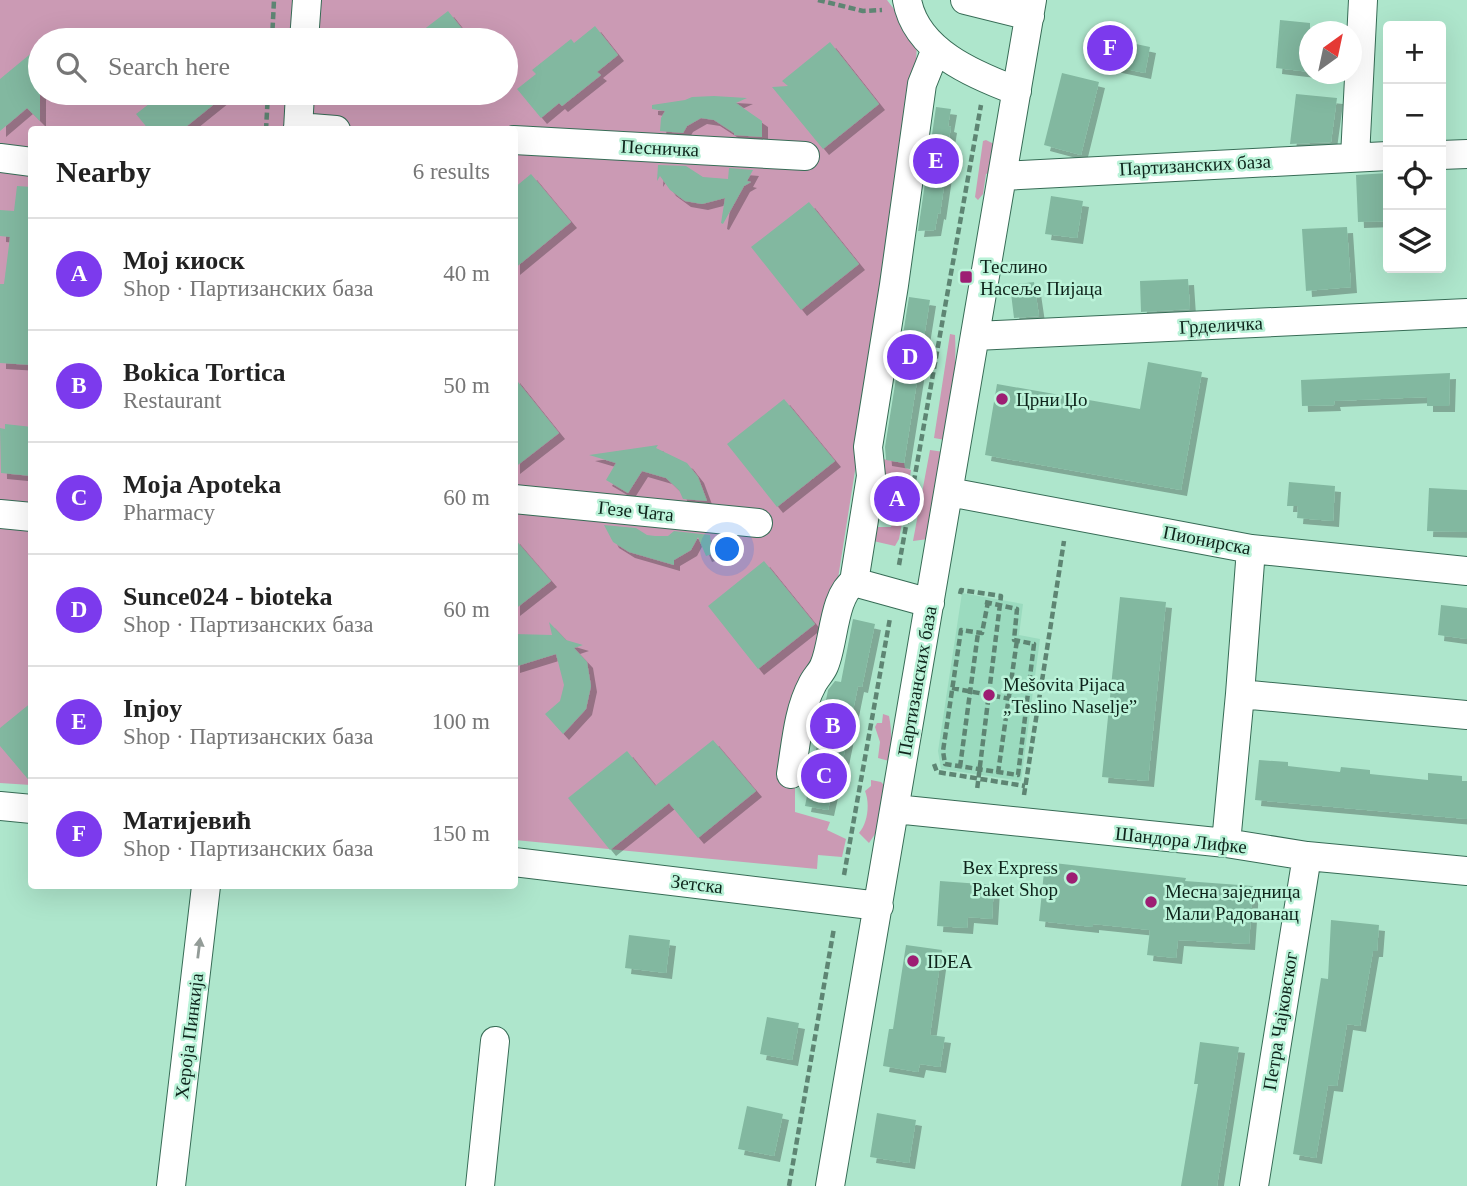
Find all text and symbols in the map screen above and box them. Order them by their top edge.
north arrow [1299,21,1362,84]
map controls [1383,21,1446,273]
button: + [1383,21,1446,84]
pin: F [1087,22,1133,74]
search box [28,28,518,105]
icon: search [52,48,90,86]
text: Search here [108,52,230,81]
button: − [1383,84,1446,147]
street label: Песничка [620,135,700,161]
pin: E [913,135,959,187]
button: locate [1383,147,1446,210]
street label: Партизанских база [1119,151,1272,179]
text: Nearby [56,155,151,188]
text: 6 results [413,159,490,184]
button: layers [1383,210,1446,273]
text: Мој киоск [123,246,245,275]
place label: Теслино Насеље Пијаца [980,256,1103,299]
text: A [71,261,87,286]
text: 40 m [443,261,490,286]
marker: Теслино Насеље Пијаца [958,269,974,285]
text: Shop · Партизанских база [123,276,374,301]
street label: Грделичка [1179,312,1264,338]
pin: D [887,331,933,383]
text: Bokica Tortica [123,358,286,387]
text: B [71,373,87,398]
text: 50 m [443,373,490,398]
text: Restaurant [123,388,221,413]
place label: Црни Џо [1016,389,1088,410]
marker: Црни Џо [994,391,1010,407]
text: Moja Apoteka [123,470,281,499]
pin: A [874,473,920,525]
text: C [71,485,87,510]
text: 60 m [443,485,490,510]
street label: Гезе Чата [597,497,676,525]
text: Pharmacy [123,500,215,525]
street label: Пионирска [1161,521,1253,559]
your location [710,532,744,566]
text: Sunce024 - bioteka [123,582,332,611]
text: D [71,597,87,622]
text: 60 m [443,597,490,622]
street label: Партизанских база [893,604,941,758]
text: Shop · Партизанских база [123,612,374,637]
place label: Mešovita Pijaca „Teslino Naselje” [1003,674,1137,717]
marker: Mešovita Pijaca „Teslino Naselje” [981,687,997,703]
text: Injoy [123,694,182,723]
pin: B [810,700,856,752]
text: E [71,709,87,734]
text: 100 m [432,709,490,734]
text: Shop · Партизанских база [123,724,374,749]
pin: C [801,750,847,802]
text: Матијевић [123,806,251,835]
text: F [72,821,86,846]
text: 150 m [432,821,490,846]
street label: Шандора Лифке [1114,823,1248,857]
text: Shop · Партизанских база [123,836,374,861]
place label: Bex Express Paket Shop [962,857,1058,900]
street label: Зетска [670,870,725,898]
marker: Bex Express Paket Shop [1064,870,1080,886]
place label: Месна заједница Мали Радованац [1165,881,1301,924]
marker: Месна заједница Мали Радованац [1143,894,1159,910]
one-way arrow [193,937,204,959]
street label: Петра Чајковског [1259,950,1301,1092]
place label: IDEA [927,951,973,972]
marker: IDEA [905,953,921,969]
street label: Хероја Пинкија [171,971,207,1100]

